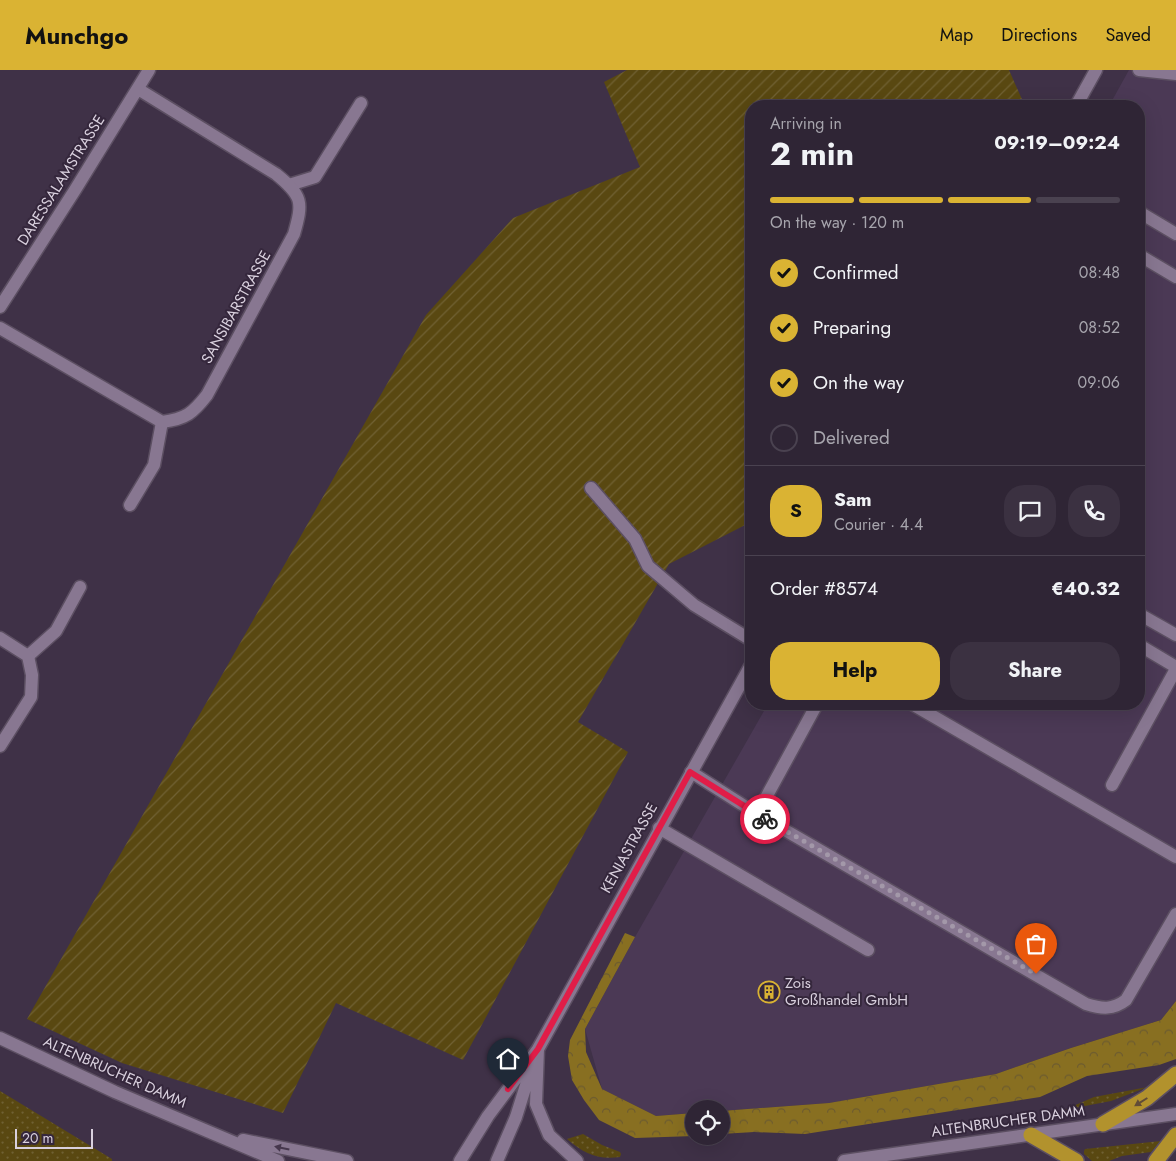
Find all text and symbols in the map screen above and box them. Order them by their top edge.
text: Munchgo [25,18,128,53]
text: Map [940,22,973,48]
text: Directions [1001,22,1077,48]
text: Saved [1105,22,1151,48]
street label: DARESSALAMSTRASSE [12,111,110,249]
text: Arriving in [770,112,842,135]
text: 09:19–09:24 [994,129,1120,156]
text: 2 min [770,131,854,177]
text: On the way · 120 m [770,211,904,234]
street label: SANSIBARSTRASSE [196,246,276,368]
icon: check [770,259,798,287]
text: Confirmed [813,259,899,286]
text: 08:48 [1079,261,1120,284]
icon: check [770,314,798,342]
text: Preparing [813,314,891,341]
text: 08:52 [1079,316,1120,339]
icon: check [770,369,798,397]
text: On the way [813,369,904,396]
text: 09:06 [1078,371,1120,394]
text: Delivered [813,424,890,451]
button: chat [1004,485,1056,537]
button: phone [1068,485,1120,537]
text: Sam [834,486,872,513]
text: S [790,497,802,524]
text: Courier · 4.4 [834,513,923,536]
text: Order #8574 [770,575,878,602]
text: €40.32 [1051,575,1120,602]
button: Help [770,642,940,700]
button: Share [950,642,1120,700]
courier [740,794,790,844]
street label: KENIASTRASSE [595,799,663,897]
icon: bike [751,805,779,833]
pin [1015,923,1057,974]
icon: bag [1022,930,1050,958]
place label: Zois Großhandel GmbH [785,972,908,1011]
building icon: Zois Großhandel GmbH [757,980,781,1004]
street label: ALTENBRUCHER DAMM [40,1030,190,1114]
pin [487,1038,529,1089]
icon: home [494,1045,522,1073]
one-way arrow [1134,1097,1148,1106]
street label: ALTENBRUCHER DAMM [930,1099,1086,1143]
map controls [685,1100,730,1145]
button: locate [685,1100,730,1145]
scale bar [15,1126,92,1149]
text: 20 m [22,1128,54,1148]
one-way arrow [274,1144,290,1152]

